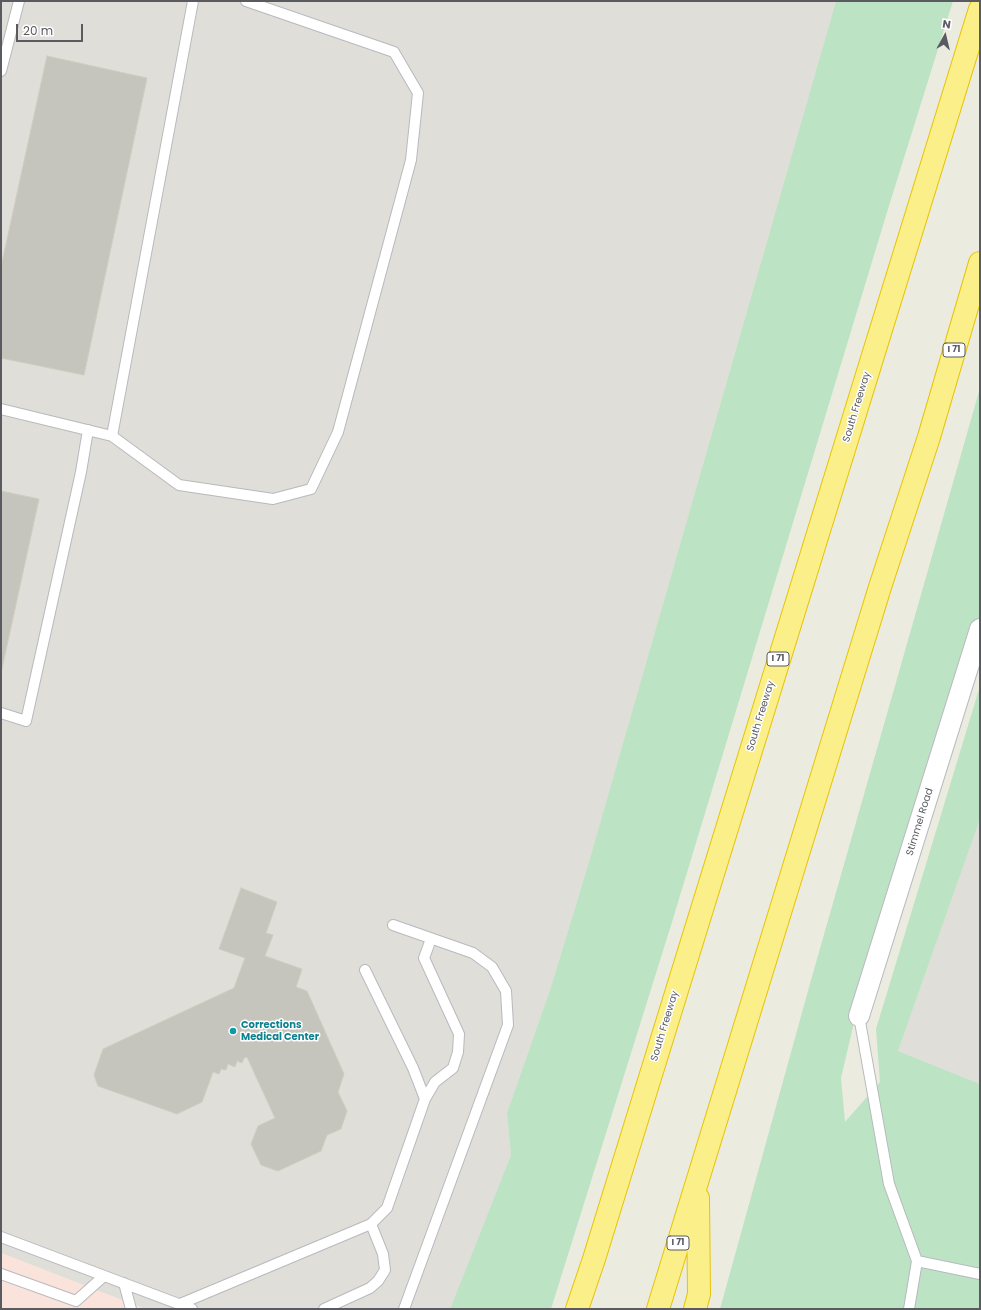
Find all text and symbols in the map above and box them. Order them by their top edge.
scale bar [18,16,85,42]
north arrow [925,16,965,56]
text: N [941,16,952,33]
text: 20 m [23,22,53,39]
road number: I 71 [943,343,965,357]
street label: South Freeway [841,370,873,444]
road number: I 71 [767,652,789,666]
street label: South Freeway [745,679,777,753]
street label: Stimmel Road [904,787,936,857]
street label: South Freeway [649,989,681,1063]
place label: Corrections Medical Center [241,1019,319,1042]
marker: Corrections Medical Center [228,1026,238,1036]
road number: I 71 [667,1236,689,1250]

